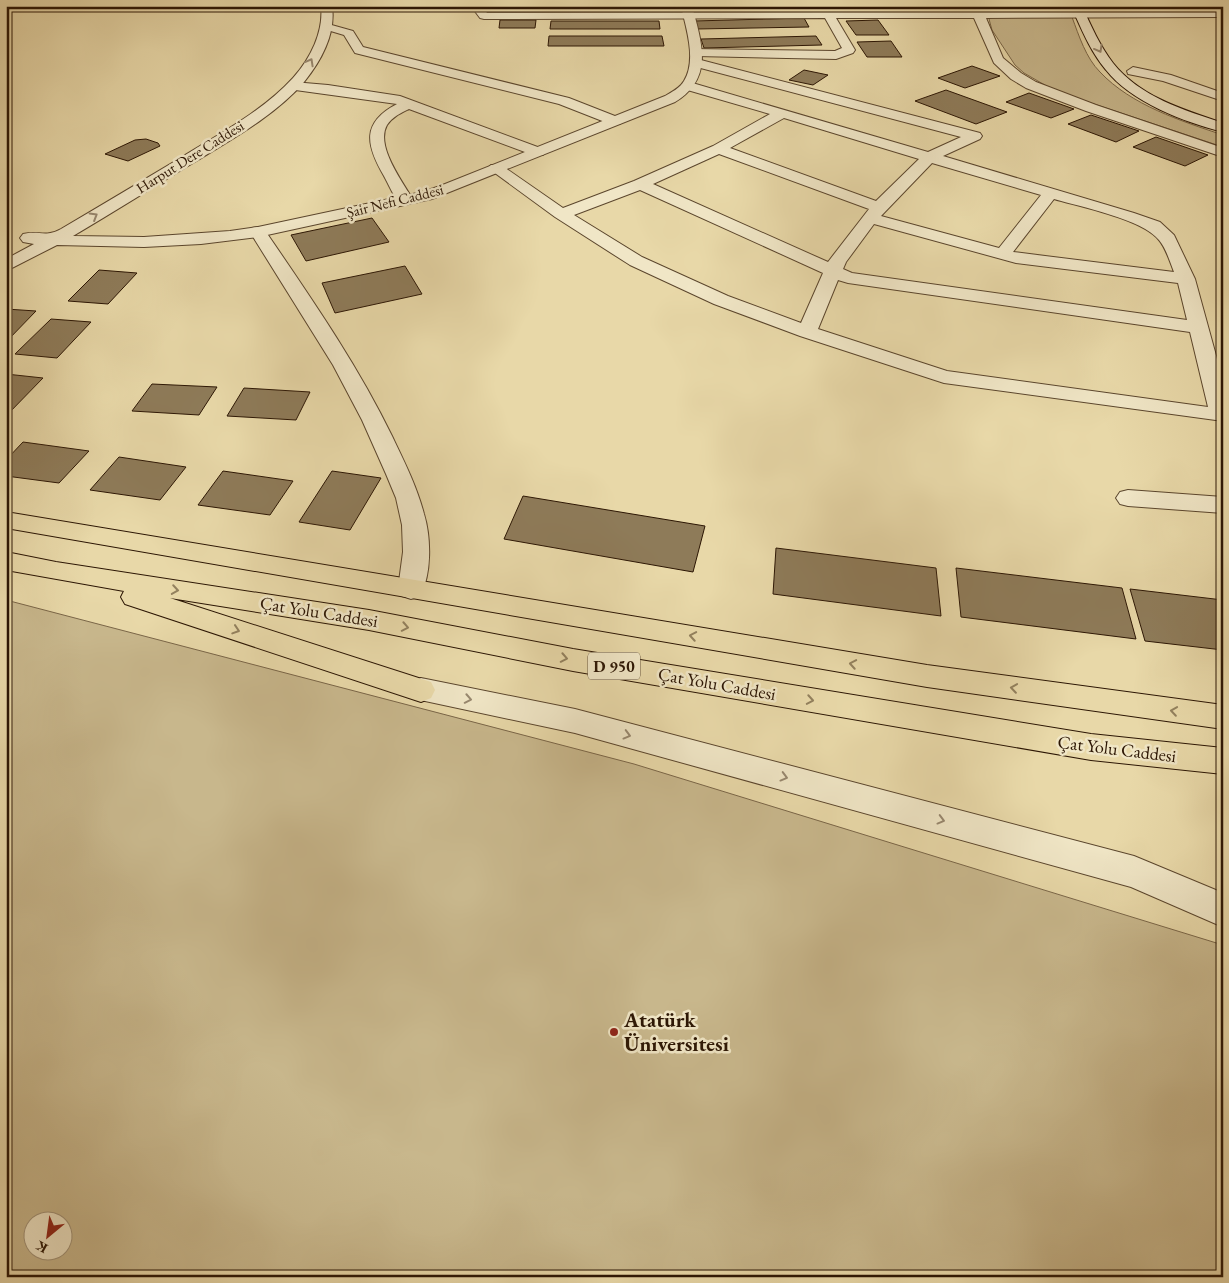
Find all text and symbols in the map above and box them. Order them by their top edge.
one-way arrow [1092,44,1102,53]
one-way arrow [304,58,314,67]
street label: Harput Dere Caddesi [132,116,248,197]
street label: Şair Nefi Caddesi [344,179,446,222]
one-way arrow [89,213,98,223]
one-way arrow [171,584,179,594]
street label: Çat Yolu Caddesi [258,591,380,632]
one-way arrow [400,621,409,631]
one-way arrow [231,624,240,634]
one-way arrow [688,632,697,642]
one-way arrow [560,652,568,662]
road number: D 950 [588,652,640,679]
one-way arrow [849,659,857,669]
street label: Çat Yolu Caddesi [656,662,778,705]
one-way arrow [1009,683,1017,694]
one-way arrow [464,694,473,704]
one-way arrow [806,694,815,704]
one-way arrow [1170,706,1179,716]
one-way arrow [622,729,631,740]
street label: Çat Yolu Caddesi [1056,730,1178,767]
one-way arrow [779,772,787,782]
one-way arrow [936,814,944,824]
place label: Atatürk Üniversitesi [623,1006,729,1057]
marker: Atatürk Üniversitesi [608,1026,620,1038]
north arrow [22,1210,72,1260]
text: K [32,1237,51,1258]

